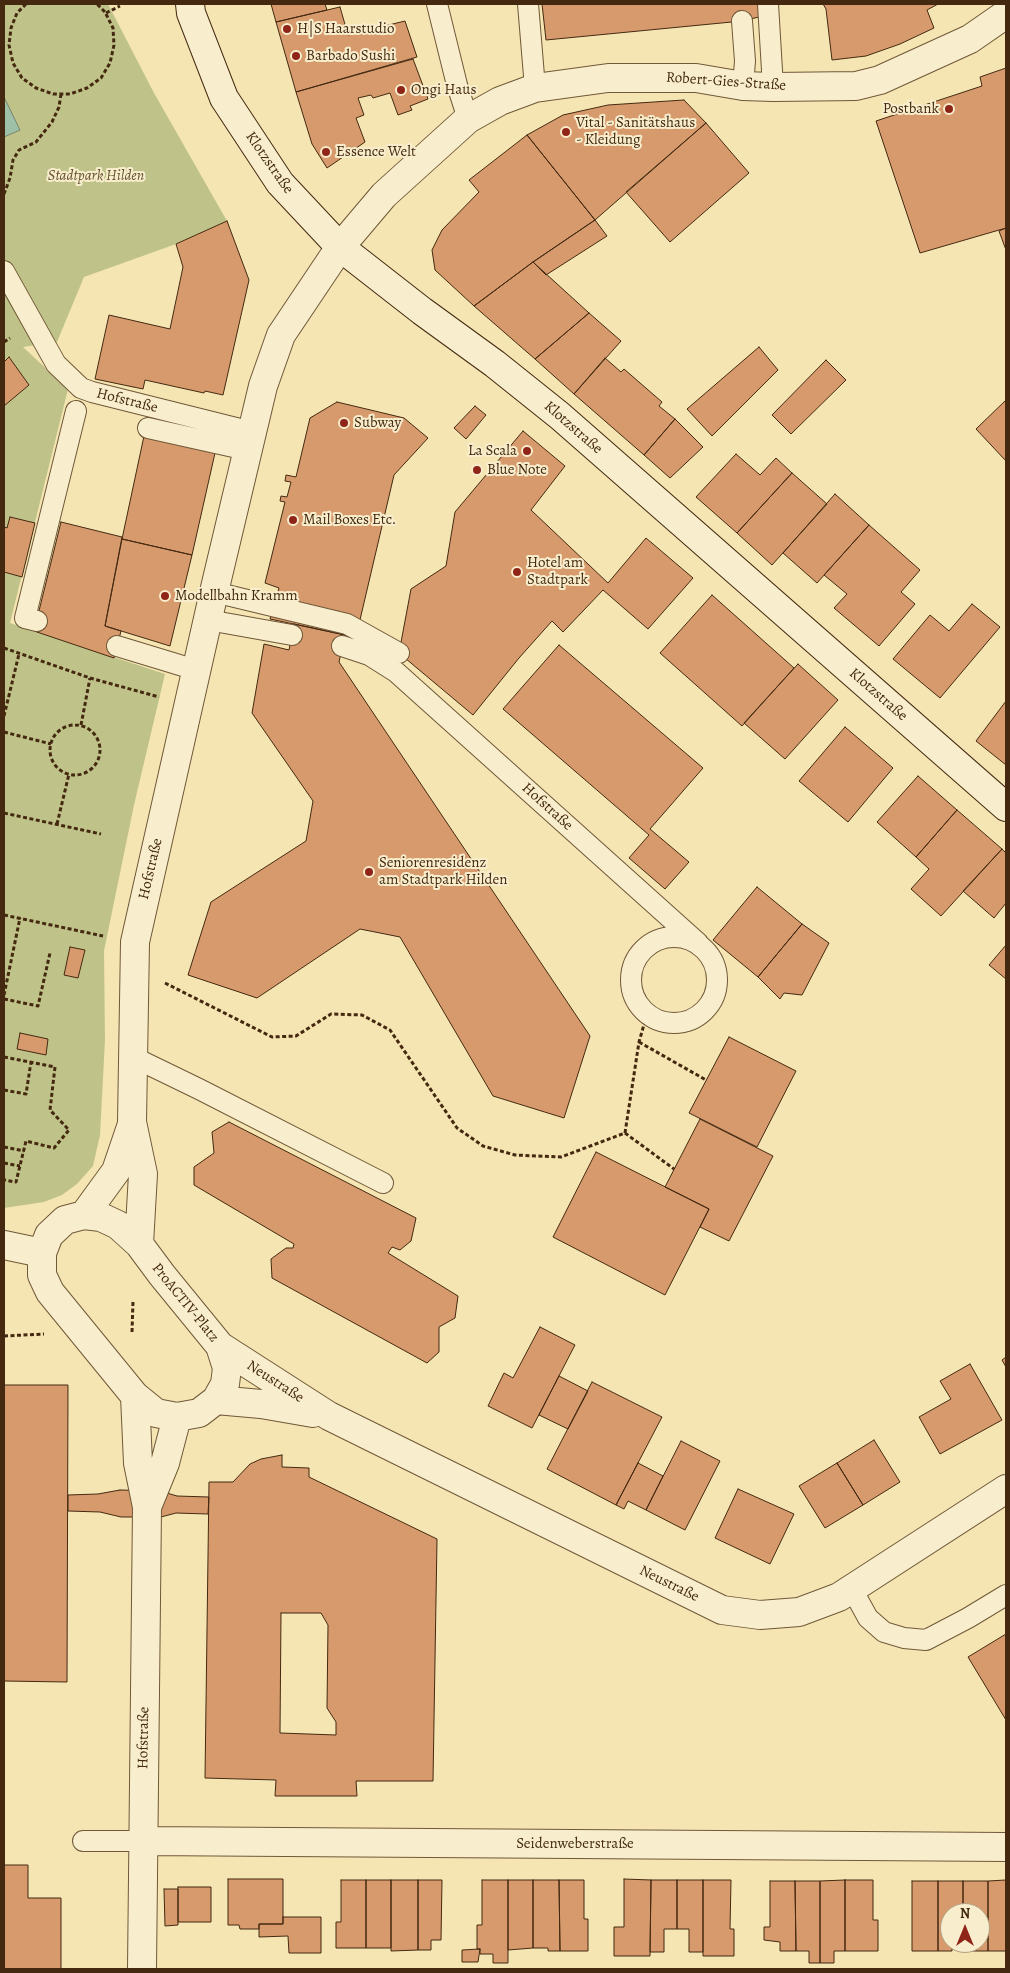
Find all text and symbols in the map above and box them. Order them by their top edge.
place label: H|S Haarstudio [297,20,394,38]
marker: H|S Haarstudio [281,23,293,35]
place label: Barbado Sushi [306,47,395,65]
marker: Barbado Sushi [290,50,302,62]
street label: Robert-Gies-Straße [665,69,787,95]
place label: Ongi Haus [411,81,476,99]
marker: Ongi Haus [395,84,407,96]
place label: Postbank [883,100,939,118]
marker: Postbank [943,103,955,115]
place label: Vital - Sanitätshaus - Kleidung [576,114,695,149]
marker: Vital - Sanitätshaus - Kleidung [560,126,572,138]
street label: Klotzstraße [241,129,297,197]
place label: Essence Welt [336,143,416,161]
marker: Essence Welt [320,146,332,158]
park label: Stadtpark Hilden [48,167,144,185]
street label: Hofstraße [94,385,160,417]
street label: Klotzstraße [540,398,606,458]
place label: Subway [354,414,401,432]
marker: Subway [338,417,350,429]
place label: La Scala [468,442,517,460]
marker: La Scala [521,445,533,457]
place label: Blue Note [487,461,547,479]
marker: Blue Note [471,464,483,476]
place label: Mail Boxes Etc. [303,511,396,529]
marker: Mail Boxes Etc. [287,514,299,526]
place label: Hotel am Stadtpark [527,554,588,589]
marker: Hotel am Stadtpark [511,566,523,578]
place label: Modellbahn Kramm [175,587,298,605]
marker: Modellbahn Kramm [159,590,171,602]
street label: Klotzstraße [845,665,911,725]
street label: Hofstraße [518,779,576,835]
street label: Hofstraße [135,836,167,902]
place label: Seniorenresidenz am Stadtpark Hilden [379,854,507,889]
marker: Seniorenresidenz am Stadtpark Hilden [363,866,375,878]
street label: ProACTIV-Platz [148,1260,222,1346]
street label: Neustraße [243,1357,307,1407]
street label: Neustraße [636,1562,702,1606]
street label: Hofstraße [134,1707,154,1769]
street label: Seidenweberstraße [516,1835,634,1853]
north arrow [940,1903,990,1953]
text: N [960,1904,970,1923]

